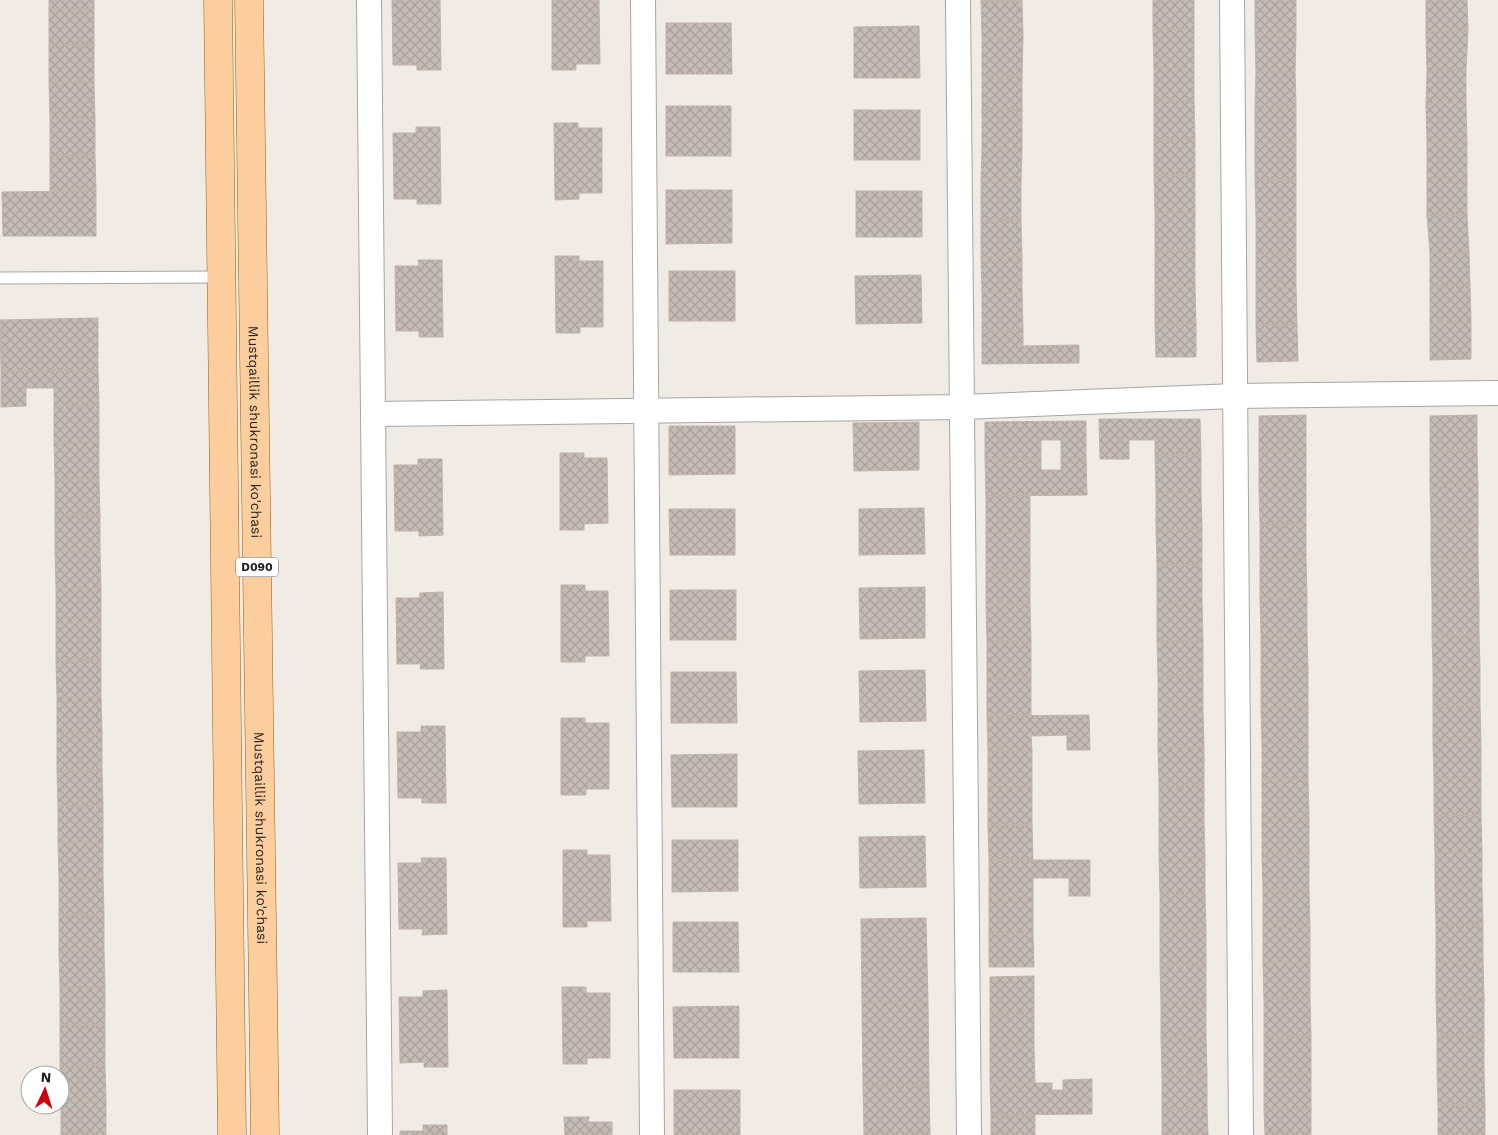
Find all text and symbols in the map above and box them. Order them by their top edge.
street label: Mustqaillik shukronasi ko'chasi [246,326,265,538]
road number: D090 [236,558,278,576]
street label: Mustqaillik shukronasi ko'chasi [251,732,270,944]
north arrow [20,1065,70,1115]
text: N [40,1069,52,1085]

